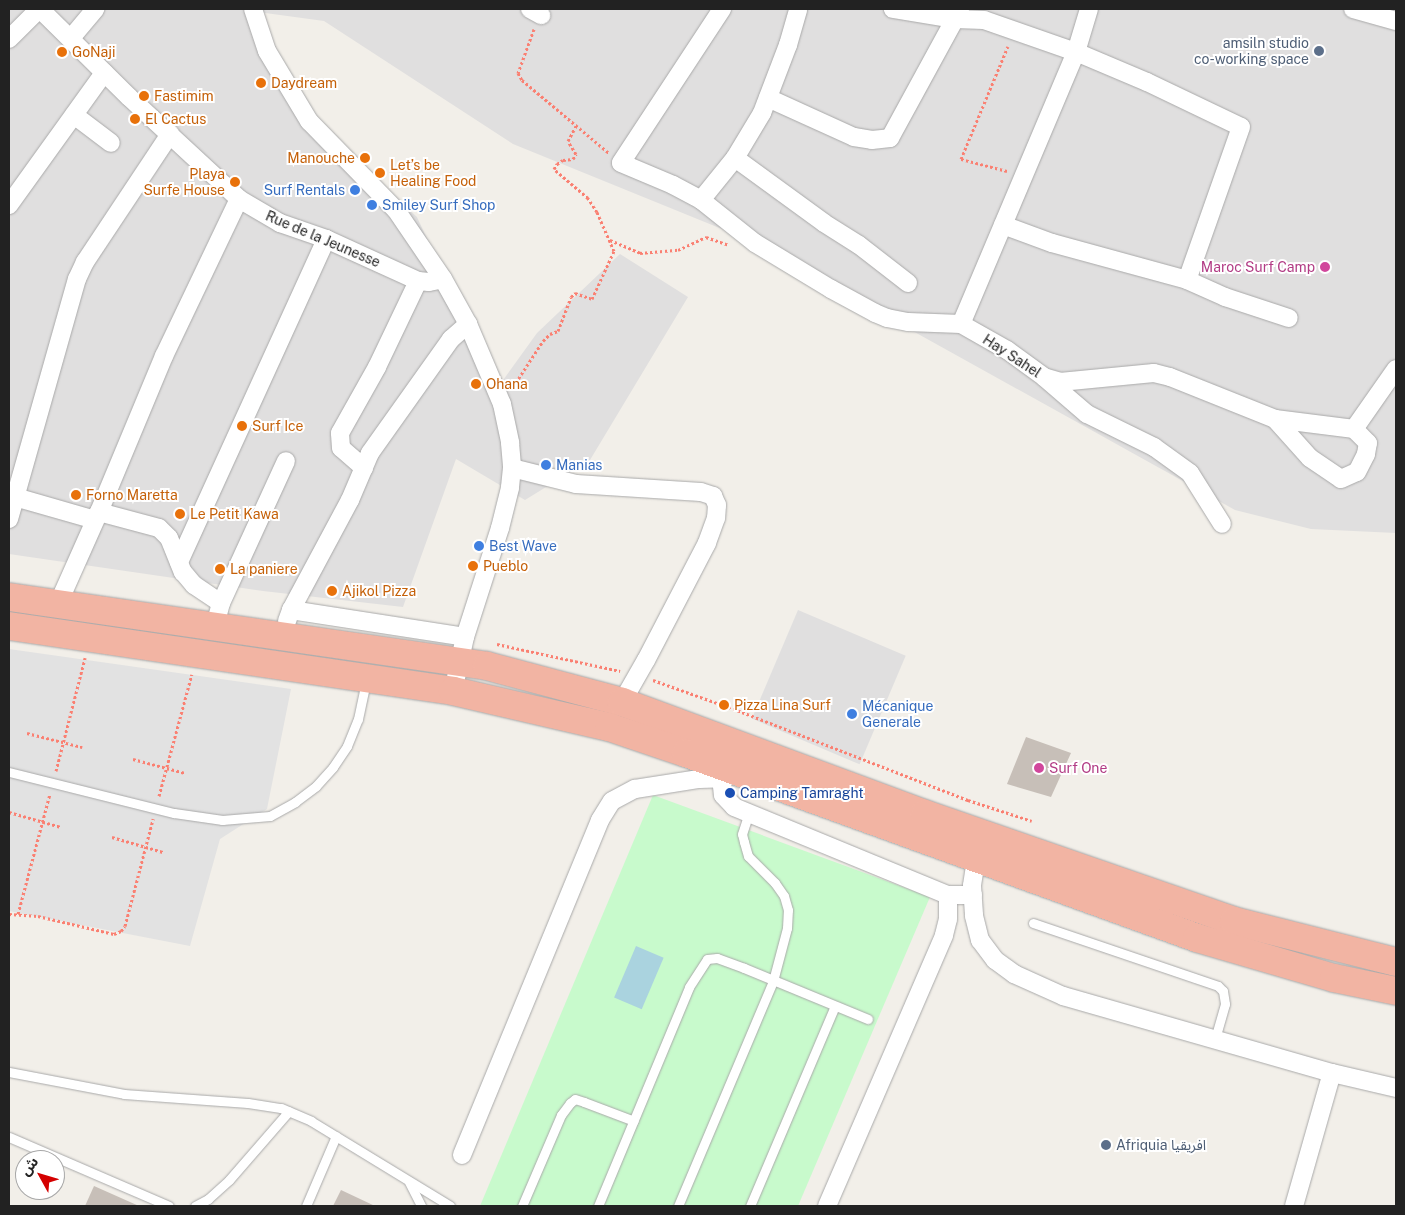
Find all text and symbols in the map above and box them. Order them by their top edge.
place label: amsiln studio co-working space [1194,35,1309,68]
place label: GoNaji [72,44,116,60]
marker: amsiln studio co-working space [1313,45,1325,57]
marker: GoNaji [56,46,68,58]
place label: Daydream [271,75,337,91]
marker: Daydream [255,77,267,89]
place label: Fastimim [154,88,214,104]
marker: Fastimim [138,90,150,102]
place label: El Cactus [145,111,206,127]
marker: El Cactus [129,113,141,125]
place label: Manouche [287,150,355,166]
marker: Manouche [359,152,371,164]
place label: Let’s be Healing Food [390,157,476,190]
place label: Playa Surfe House [143,166,225,198]
marker: Let’s be Healing Food [374,167,386,179]
marker: Playa Surfe House [229,176,241,188]
place label: Surf Rentals [264,182,345,198]
marker: Surf Rentals [349,184,361,196]
place label: Smiley Surf Shop [382,197,496,213]
marker: Smiley Surf Shop [366,199,378,211]
street label: Rue de la Jeunesse [263,207,383,271]
place label: Maroc Surf Camp [1201,259,1315,275]
marker: Maroc Surf Camp [1319,261,1331,273]
street label: Hay Sahel [980,331,1044,381]
place label: Ohana [486,376,528,392]
marker: Ohana [470,378,482,390]
place label: Surf Ice [252,418,303,434]
marker: Surf Ice [236,420,248,432]
place label: Manias [556,457,602,473]
marker: Manias [540,459,552,471]
place label: Forno Maretta [86,487,178,503]
marker: Forno Maretta [70,489,82,501]
place label: Le Petit Kawa [190,506,279,522]
marker: Le Petit Kawa [174,508,186,520]
place label: Best Wave [489,538,557,554]
marker: Best Wave [473,540,485,552]
place label: Pueblo [483,558,528,574]
marker: Pueblo [467,560,479,572]
place label: La paniere [230,561,298,577]
marker: La paniere [214,563,226,575]
place label: Ajikol Pizza [342,583,416,599]
marker: Ajikol Pizza [326,585,338,597]
place label: Pizza Lina Surf [734,697,831,713]
place label: Mécanique Generale [862,698,933,730]
marker: Pizza Lina Surf [718,699,730,711]
marker: Mécanique Generale [846,708,858,720]
place label: Surf One [1049,760,1107,776]
marker: Surf One [1033,762,1045,774]
place label: Camping Tamraght [740,785,864,801]
marker: Camping Tamraght [724,787,736,799]
place label: Afriquia افريقيا [1116,1137,1206,1153]
marker: Afriquia افريقيا [1100,1139,1112,1151]
north arrow [15,1150,65,1200]
text: ش [17,1154,41,1179]

